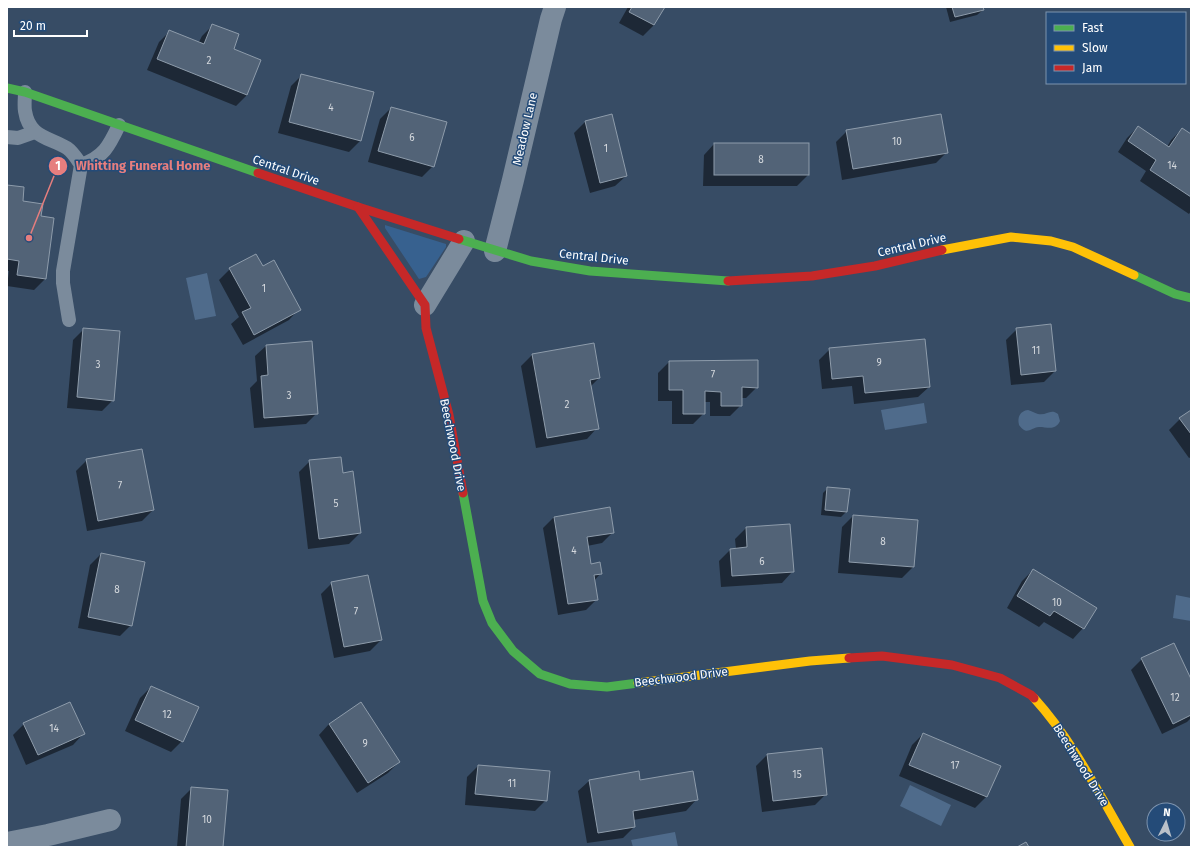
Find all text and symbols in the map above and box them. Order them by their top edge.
scale bar [14,12,87,38]
legend [1046,12,1186,84]
text: 20 m [20,19,46,33]
text: Fast [1082,21,1104,35]
text: Slow [1082,41,1108,55]
house number: 2 [207,55,212,67]
text: Jam [1082,61,1102,75]
street label: Meadow Lane [510,91,540,167]
house number: 4 [328,102,334,114]
house number: 6 [409,132,415,144]
house number: 10 [892,136,902,148]
house number: 1 [604,143,608,155]
street label: Central Drive [251,152,321,188]
callout: Whitting Funeral Home [48,153,219,178]
house number: 8 [758,154,764,166]
text: Whitting Funeral Home [76,158,210,173]
text: 1 [55,159,61,173]
house number: 14 [1167,160,1178,172]
street label: Central Drive [876,230,948,260]
street label: Central Drive [559,246,629,268]
house number: 1 [262,283,266,295]
house number: 11 [1032,345,1040,357]
house number: 9 [876,357,882,369]
house number: 3 [96,359,101,371]
house number: 7 [711,369,716,381]
house number: 3 [287,390,292,402]
street label: Beechwood Drive [437,397,469,493]
house number: 2 [565,399,570,411]
house number: 7 [118,480,123,492]
house number: 5 [333,498,339,510]
house number: 8 [880,536,886,548]
house number: 4 [571,545,577,557]
house number: 6 [759,556,765,568]
house number: 8 [114,584,120,596]
house number: 10 [1052,597,1062,609]
house number: 7 [354,606,359,618]
street label: Beechwood Drive [633,664,729,690]
house number: 12 [1170,692,1180,704]
house number: 12 [162,709,172,721]
street label: Beechwood Drive [1050,721,1112,809]
house number: 14 [49,723,60,735]
house number: 9 [362,738,368,750]
house number: 17 [951,760,960,772]
house number: 15 [792,769,802,781]
house number: 11 [508,778,516,790]
north arrow [1146,802,1186,842]
text: N [1163,806,1171,819]
house number: 10 [202,814,212,826]

